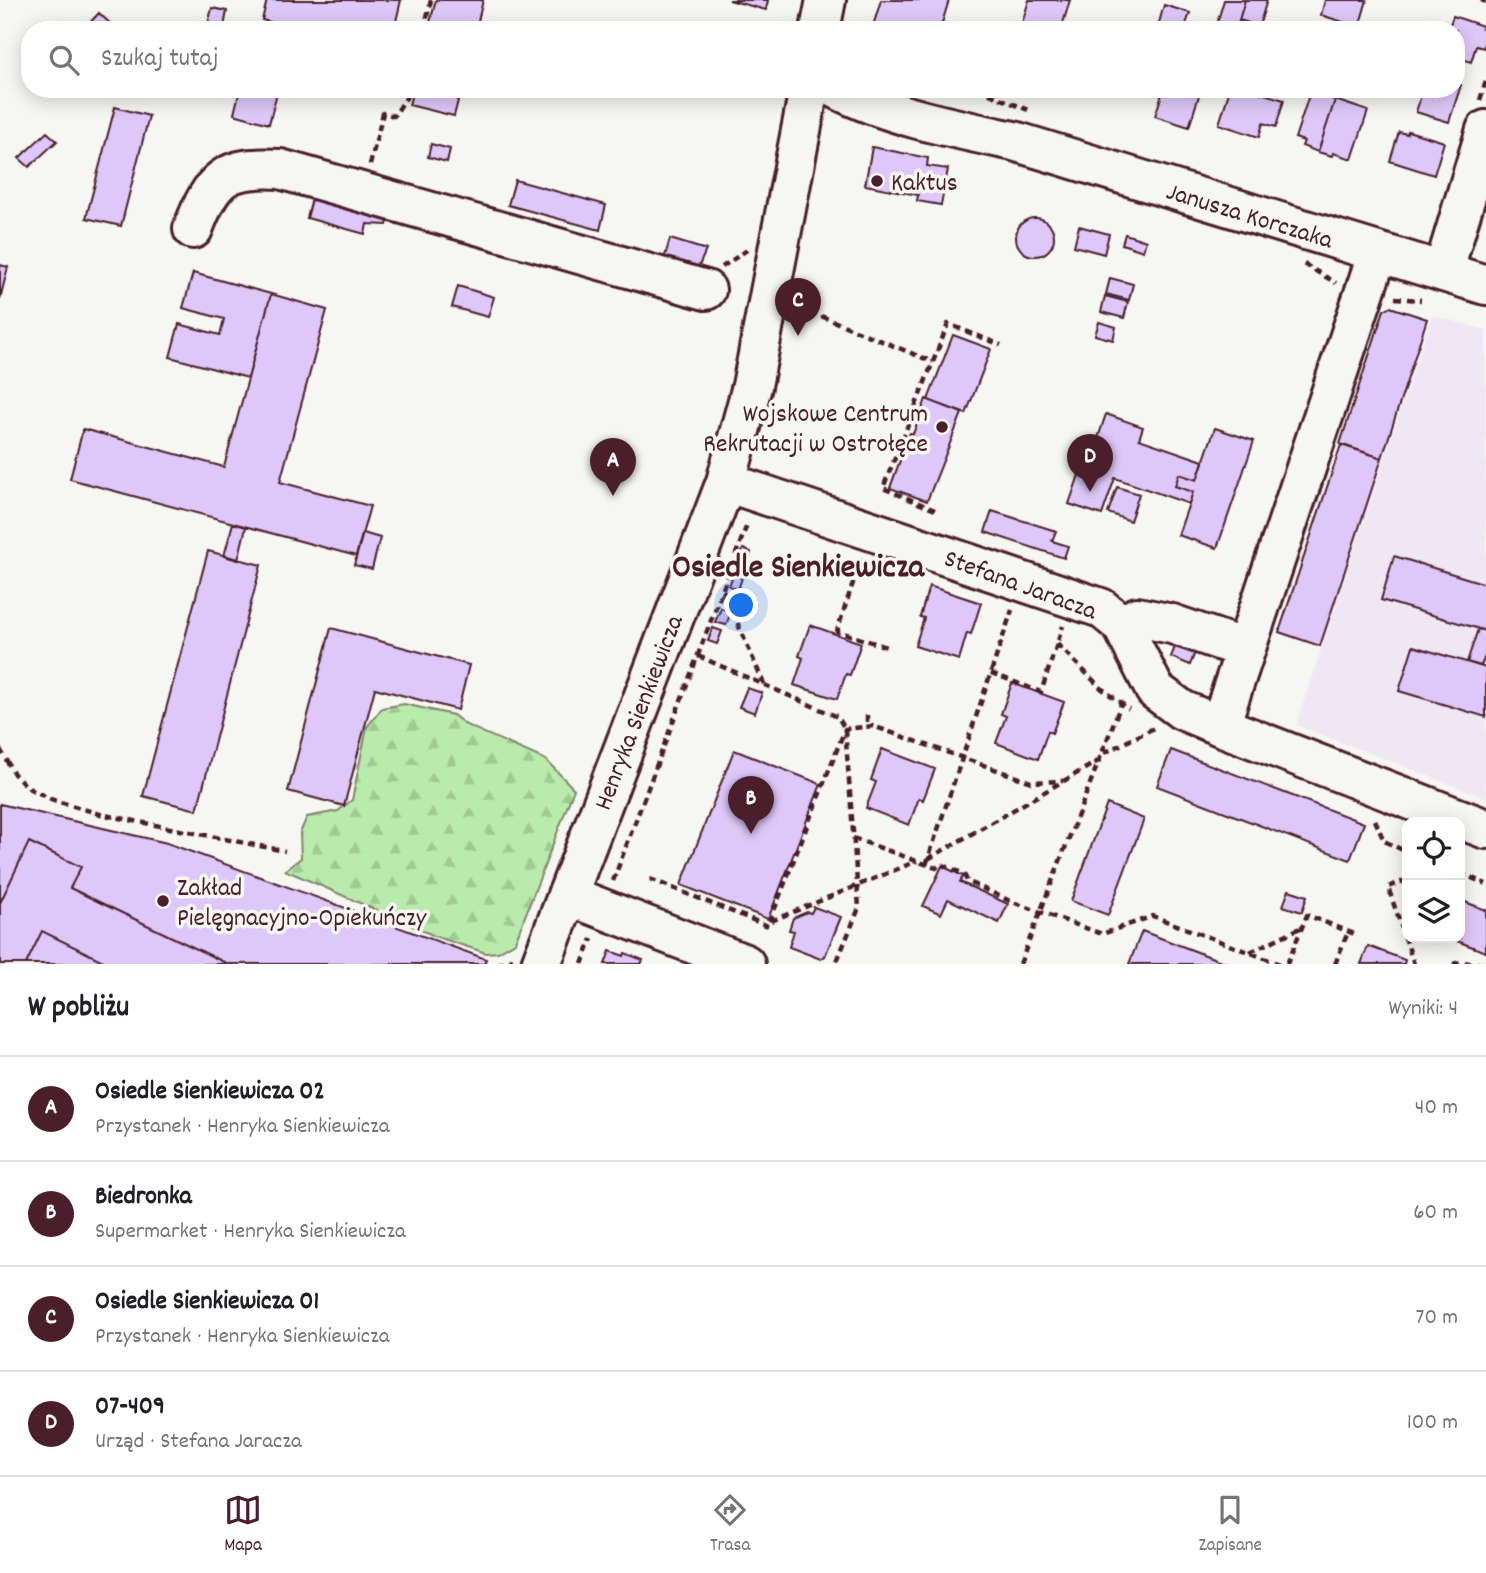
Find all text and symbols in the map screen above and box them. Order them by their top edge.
search box [21,21,1465,98]
icon: search [45,41,83,79]
text: Szukaj tutaj [101,41,219,78]
place label: Kaktus [891,166,958,203]
marker: Kaktus [869,173,885,189]
street label: Janusza Korczaka [1161,174,1338,260]
pin: C [775,278,821,336]
place label: Wojskowe Centrum Rekrutacji w Ostrołęce [703,397,928,464]
marker: Wojskowe Centrum Rekrutacji w Ostrołęce [934,419,950,435]
pin: D [1067,434,1113,492]
pin: A [590,438,636,496]
street label: Stefana Jaracza [938,542,1102,631]
district label: Osiedle Sienkiewicza [672,546,925,593]
your location [724,588,758,622]
street label: Henryka Sienkiewicza [586,610,695,816]
pin: B [728,776,774,834]
map controls [1402,817,1465,943]
button: locate [1402,817,1465,880]
place label: Zakład Pielęgnacyjno-Opiekuńczy [177,871,427,938]
button: layers [1402,880,1465,943]
marker: Zakład Pielęgnacyjno-Opiekuńczy [155,893,171,909]
text: W pobliżu [28,988,129,1031]
text: Wyniki: 4 [1388,993,1458,1026]
text: Osiedle Sienkiewicza 02 [95,1074,325,1111]
text: A [45,1092,57,1125]
text: 40 m [1415,1092,1458,1125]
text: Przystanek · Henryka Sienkiewicza [95,1111,389,1144]
text: Biedronka [95,1179,192,1216]
text: B [46,1197,56,1230]
text: 60 m [1413,1197,1458,1230]
text: Supermarket · Henryka Sienkiewicza [95,1216,406,1249]
text: Osiedle Sienkiewicza 01 [95,1284,319,1321]
text: C [45,1302,57,1335]
text: 70 m [1416,1302,1458,1335]
text: Przystanek · Henryka Sienkiewicza [95,1321,389,1354]
text: 07-409 [95,1389,165,1426]
text: D [45,1407,57,1440]
text: 100 m [1407,1407,1458,1440]
text: Urząd · Stefana Jaracza [95,1426,302,1459]
tab: Mapa [224,1491,262,1560]
tab: Trasa [710,1491,750,1560]
tab: Zapisane [1198,1491,1262,1560]

